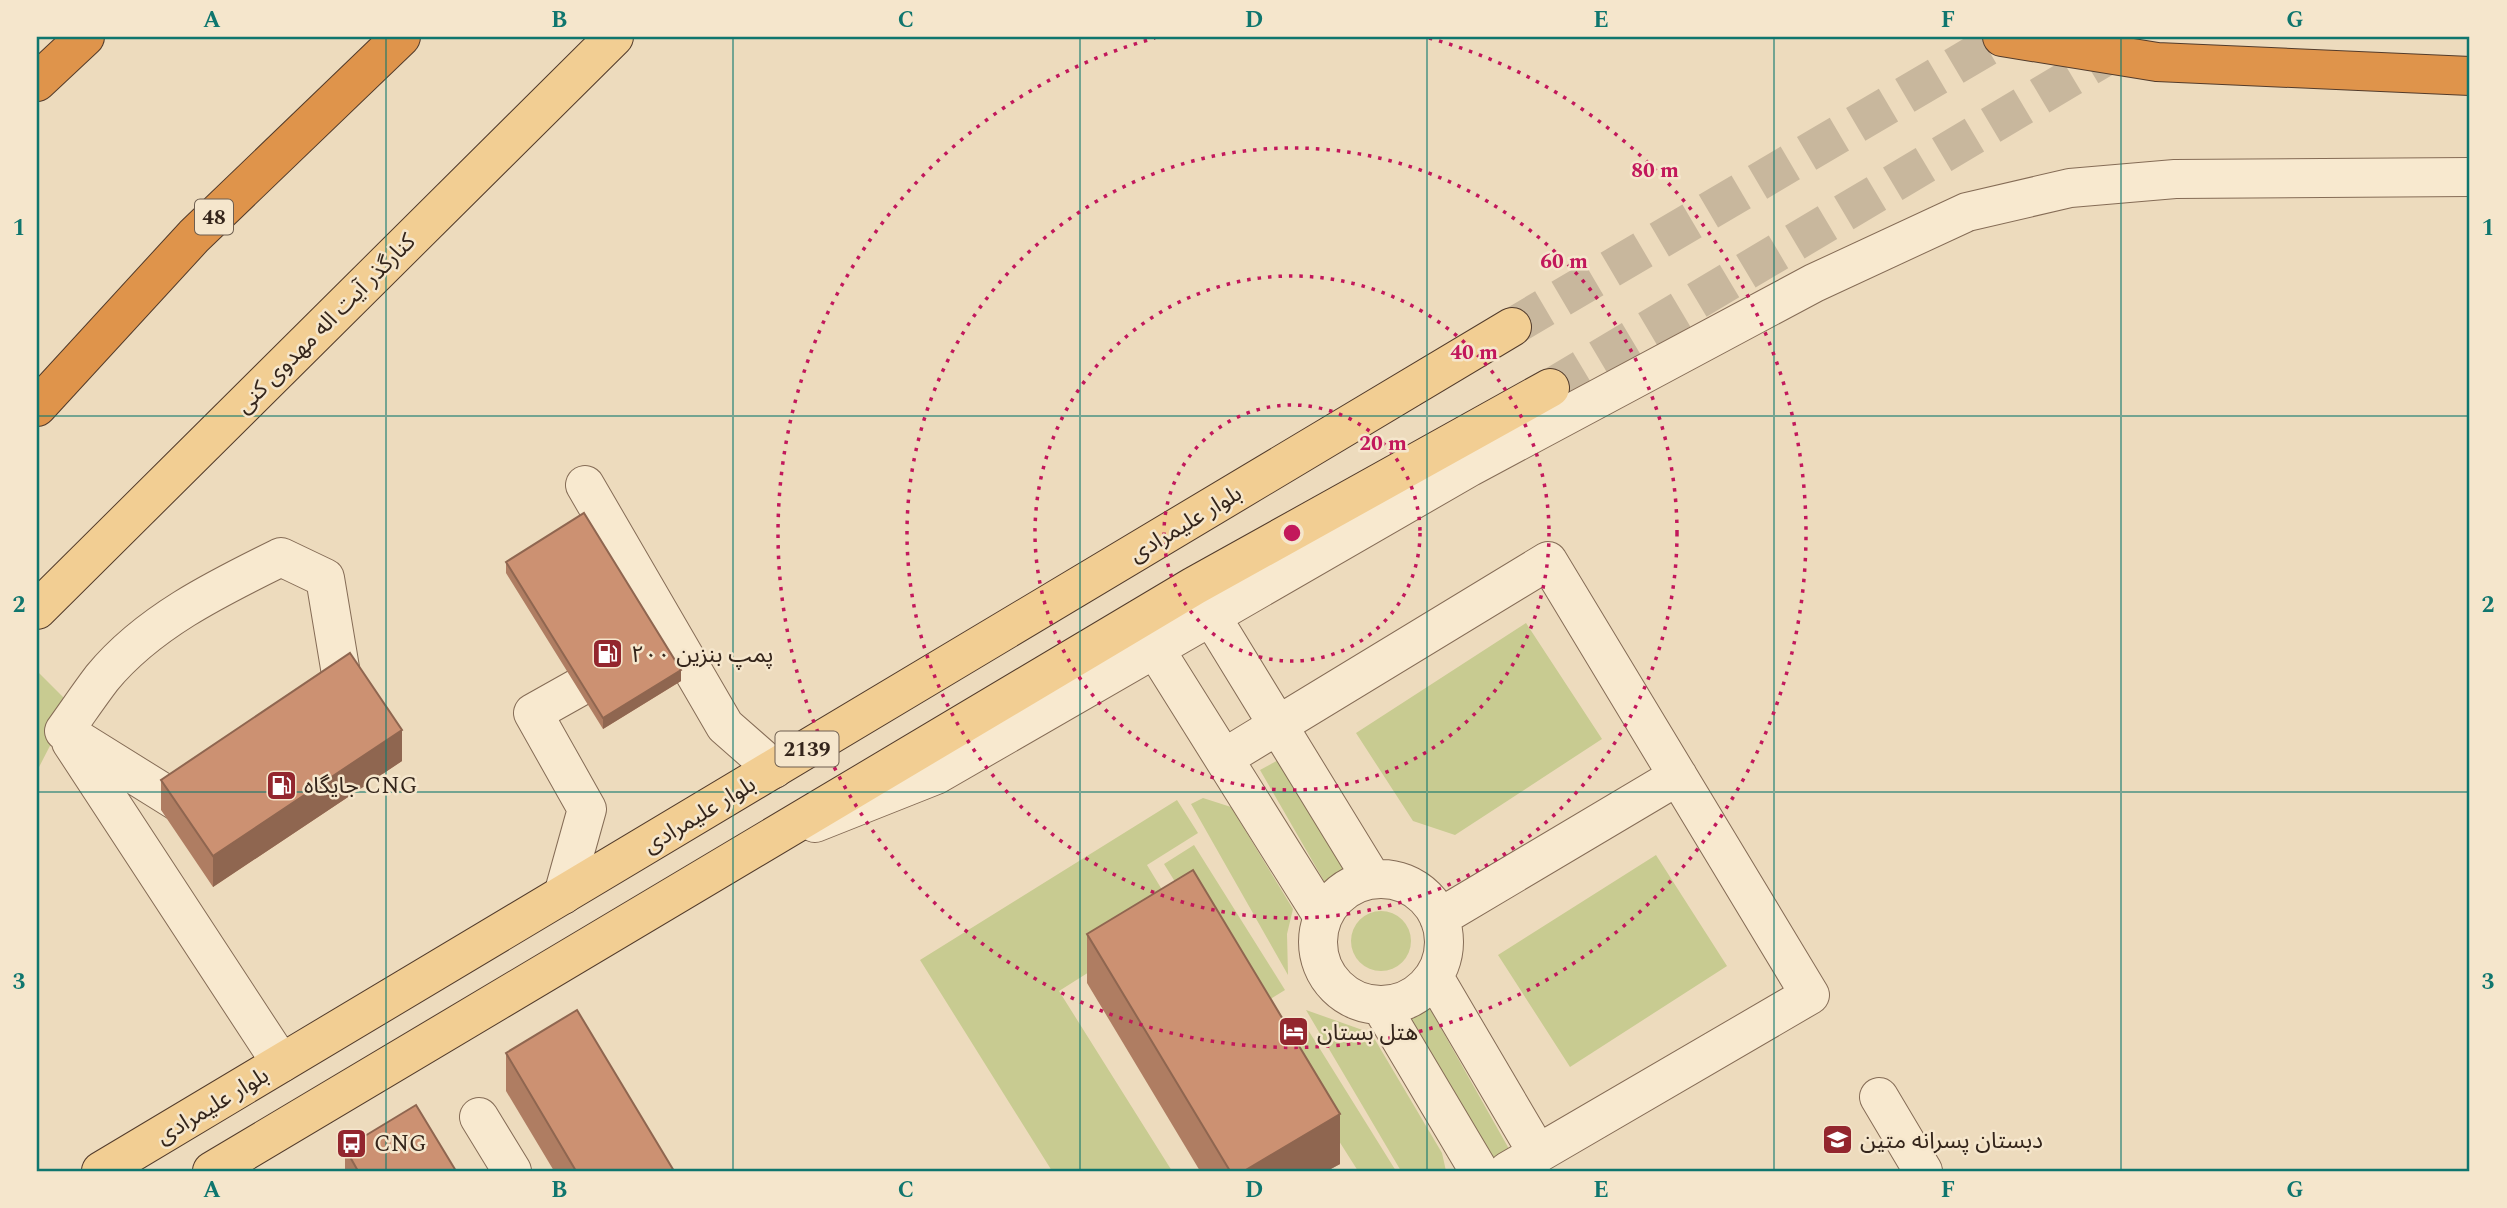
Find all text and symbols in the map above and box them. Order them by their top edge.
text: A [203,3,221,38]
text: B [551,3,567,38]
text: C [898,3,914,38]
text: D [1245,3,1263,38]
text: E [1593,3,1609,38]
text: F [1941,3,1955,38]
text: G [2286,3,2304,38]
text: 80 m [1631,155,1679,187]
road number: 48 [195,200,233,234]
text: 1 [13,211,25,246]
text: 1 [2482,211,2494,246]
street label: کنارگذر آیت اله مهدوی کنی [228,225,425,422]
text: 60 m [1540,246,1588,278]
text: 40 m [1450,337,1498,369]
text: 20 m [1359,428,1407,460]
street label: بلوار علیمرادی [1123,477,1249,572]
centre of rings [1280,521,1304,545]
text: 2 [13,588,26,623]
text: 2 [2482,588,2495,623]
fuel station icon: پمپ بنزین ۲۰۰ [591,637,625,671]
place label: پمپ بنزین ۲۰۰ [631,638,773,673]
road number: 2139 [776,732,838,766]
fuel station icon: جایگاه CNG [264,768,298,802]
street label: بلوار علیمرادی [637,768,763,863]
place label: جایگاه CNG [304,769,417,804]
text: 3 [13,965,26,1000]
text: 3 [2482,965,2495,1000]
hotel icon: هتل بستان [1277,1015,1311,1049]
place label: هتل بستان [1317,1016,1418,1051]
street label: بلوار علیمرادی [150,1059,276,1154]
school or university icon: دبستان پسرانه متین [1820,1123,1854,1157]
place label: دبستان پسرانه متین [1860,1124,2043,1159]
bus stop icon: CNG [334,1126,368,1160]
place label: CNG [374,1127,427,1162]
text: A [203,1173,221,1208]
text: B [551,1173,567,1208]
text: C [898,1173,914,1208]
text: D [1245,1173,1263,1208]
text: E [1593,1173,1609,1208]
text: F [1941,1173,1955,1208]
text: G [2286,1173,2304,1208]

